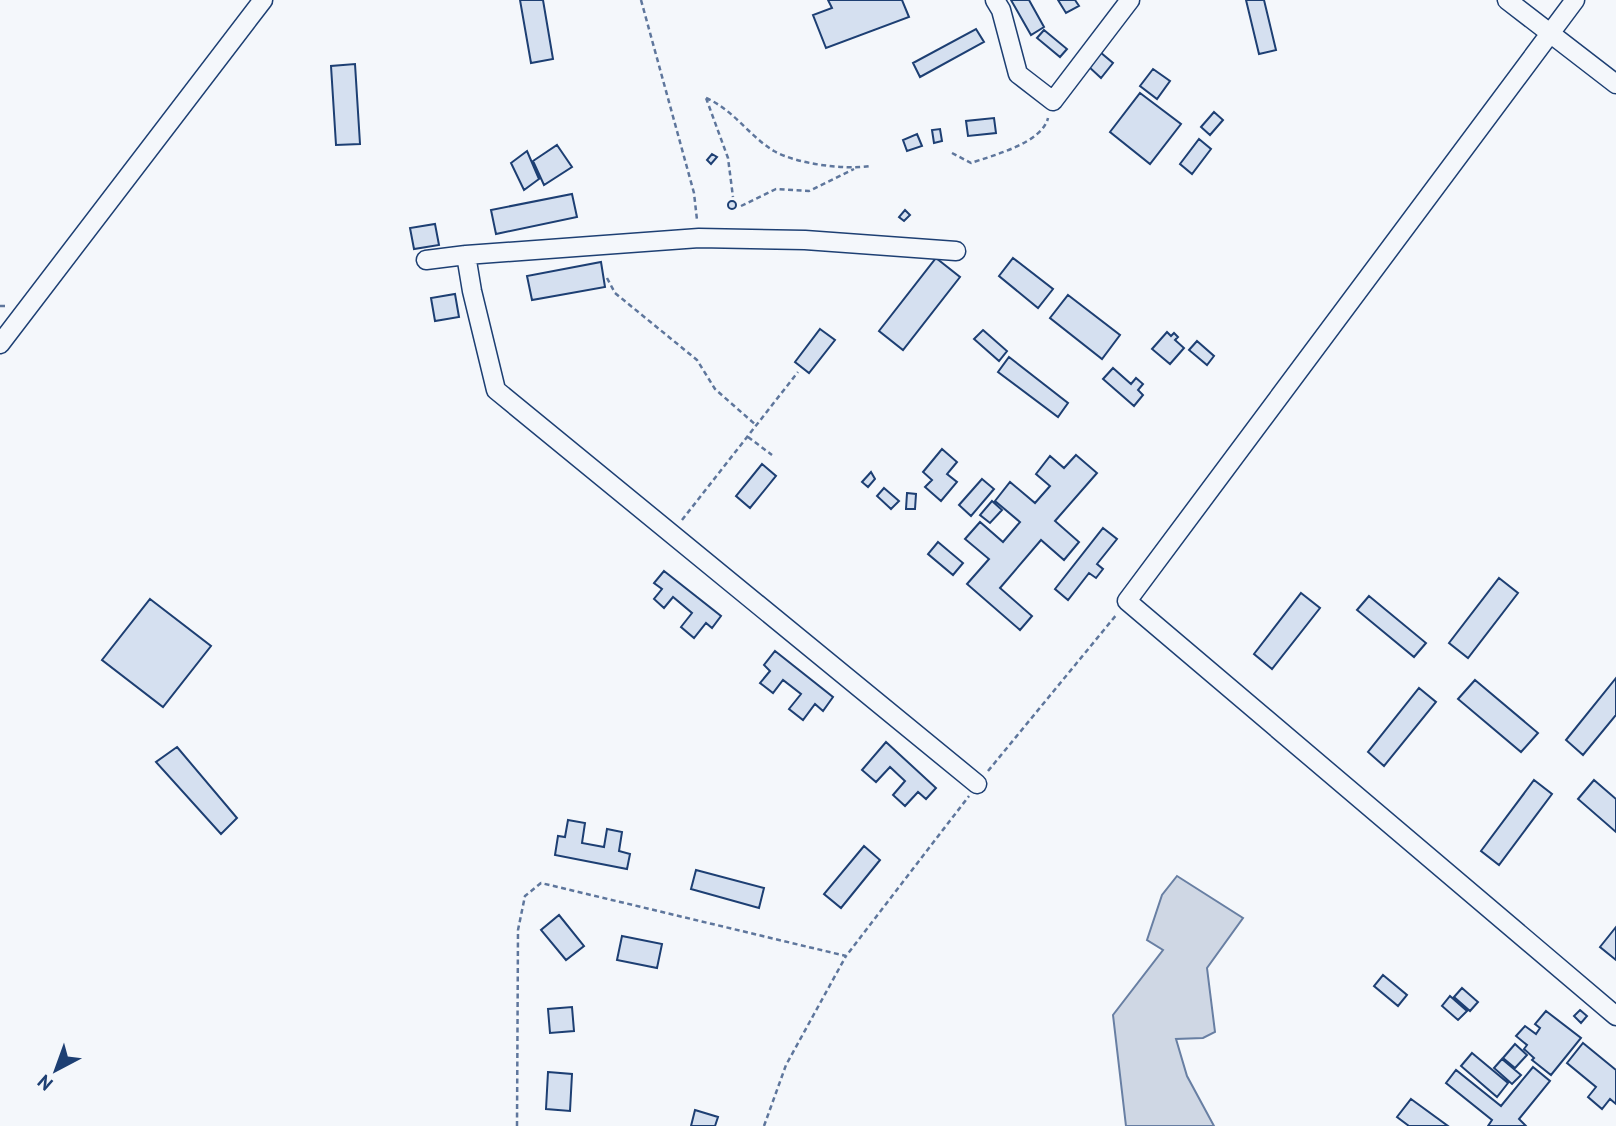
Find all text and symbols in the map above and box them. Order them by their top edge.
north arrow [21,1035,91,1105]
text: N [32,1070,57,1096]

